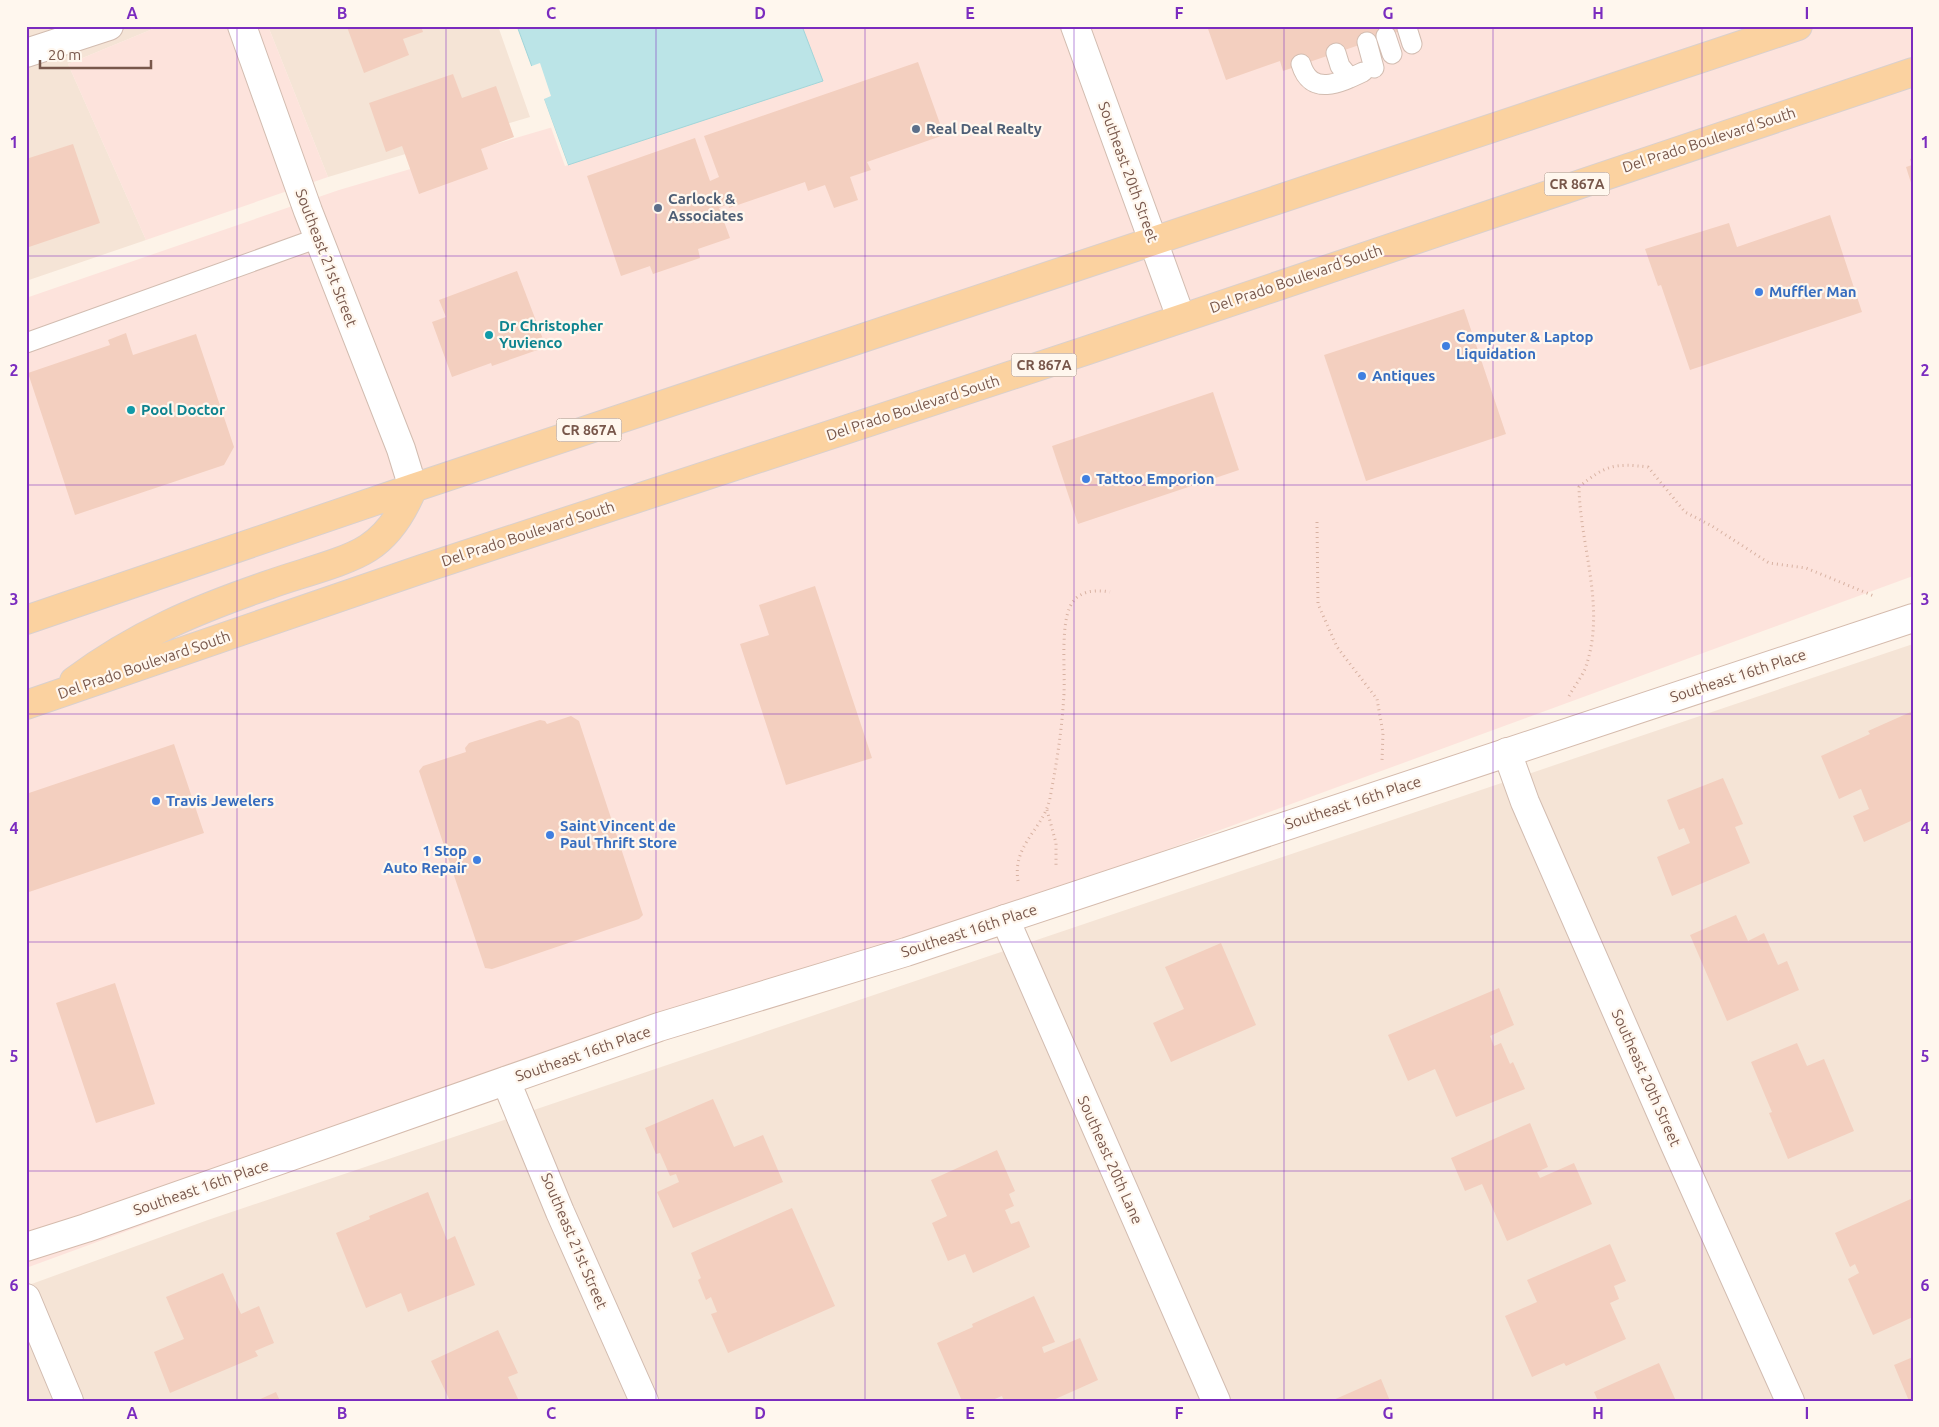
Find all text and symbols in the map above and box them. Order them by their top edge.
text: A [126,4,138,22]
text: B [337,4,347,22]
text: C [546,4,556,22]
text: D [754,4,766,22]
text: E [965,4,975,22]
text: F [1175,4,1184,22]
text: G [1382,4,1394,22]
text: H [1592,4,1604,22]
text: I [1805,4,1809,22]
scale bar [40,38,151,70]
text: 20 m [48,46,81,63]
street label: Southeast 20th Street [1095,99,1162,244]
street label: Del Prado Boulevard South [1620,103,1798,176]
place label: Real Deal Realty [926,120,1042,137]
marker: Real Deal Realty [910,123,922,135]
text: 1 [9,133,19,151]
text: 1 [1920,133,1930,151]
road number: CR 867A [1544,172,1610,195]
street label: Southeast 21st Street [292,187,361,329]
place label: Carlock & Associates [668,190,744,224]
marker: Carlock & Associates [652,202,664,214]
street label: Del Prado Boulevard South [1207,241,1384,316]
place label: Muffler Man [1769,283,1857,300]
marker: Muffler Man [1753,286,1765,298]
place label: Dr Christopher Yuvienco [499,317,604,351]
place label: Computer & Laptop Liquidation [1456,328,1593,362]
marker: Dr Christopher Yuvienco [483,329,495,341]
marker: Computer & Laptop Liquidation [1440,340,1452,352]
road number: CR 867A [1012,354,1076,376]
text: 2 [9,361,19,379]
text: 2 [1920,361,1930,379]
place label: Antiques [1372,367,1435,384]
marker: Antiques [1356,370,1368,382]
street label: Del Prado Boulevard South [824,371,1002,444]
place label: Pool Doctor [141,401,226,418]
marker: Pool Doctor [125,404,137,416]
road number: CR 867A [556,418,622,442]
place label: Tattoo Emporion [1096,470,1214,487]
marker: Tattoo Emporion [1080,473,1092,485]
street label: Del Prado Boulevard South [439,497,617,570]
text: 3 [9,590,19,608]
text: 3 [1920,590,1930,608]
street label: Del Prado Boulevard South [55,627,232,702]
street label: Southeast 16th Place [1668,645,1808,706]
street label: Southeast 16th Place [1283,772,1423,833]
place label: Travis Jewelers [166,792,274,809]
marker: Travis Jewelers [150,795,162,807]
place label: Saint Vincent de Paul Thrift Store [560,817,677,851]
text: 4 [9,819,19,837]
text: 4 [1920,819,1930,837]
marker: Saint Vincent de Paul Thrift Store [544,829,556,841]
place label: 1 Stop Auto Repair [383,842,468,876]
marker: 1 Stop Auto Repair [471,854,483,866]
street label: Southeast 16th Place [899,900,1039,961]
street label: Southeast 20th Street [1609,1007,1684,1149]
street label: Southeast 16th Place [513,1022,653,1085]
text: 5 [9,1047,19,1065]
text: 5 [1920,1047,1930,1065]
street label: Southeast 20th Lane [1075,1093,1146,1227]
street label: Southeast 16th Place [131,1156,271,1219]
street label: Southeast 21st Street [538,1170,611,1311]
text: 6 [9,1276,19,1294]
text: 6 [1920,1276,1930,1294]
text: A [126,1404,138,1422]
text: B [337,1404,347,1422]
text: C [546,1404,556,1422]
text: D [754,1404,766,1422]
text: E [965,1404,975,1422]
text: F [1175,1404,1184,1422]
text: G [1382,1404,1394,1422]
text: H [1592,1404,1604,1422]
text: I [1805,1404,1809,1422]

